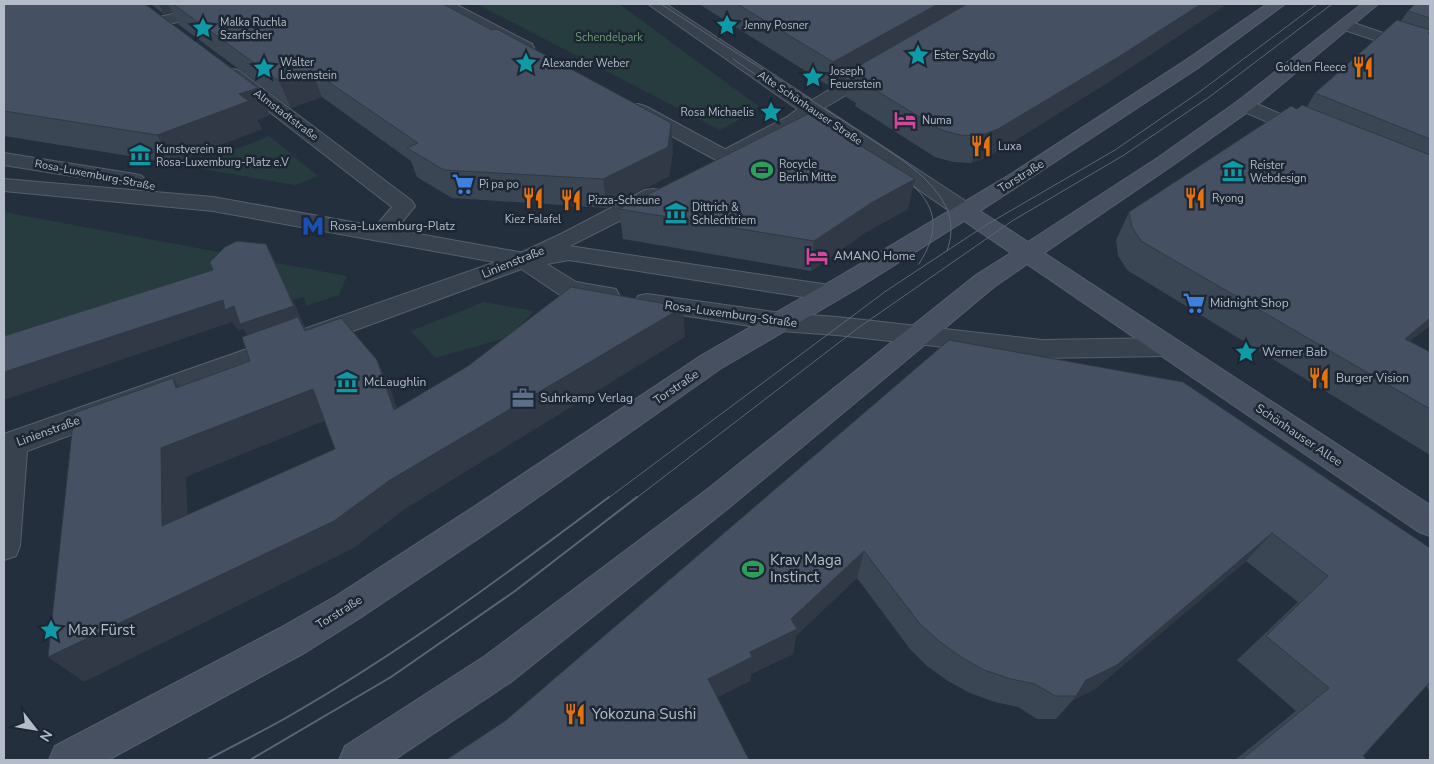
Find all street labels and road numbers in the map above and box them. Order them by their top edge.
street label: Alte Schönhauser Straße [755,67,865,149]
street label: Almstadtstraße [251,86,321,144]
street label: Rosa-Luxemburg-Straße [34,156,157,194]
street label: Torstraße [995,156,1047,196]
street label: Linienstraße [479,242,547,282]
street label: Rosa-Luxemburg-Straße [664,297,798,331]
street label: Torstraße [650,366,702,408]
street label: Schönhauser Allee [1253,400,1345,470]
street label: Linienstraße [14,412,82,450]
street label: Torstraße [313,592,365,632]

